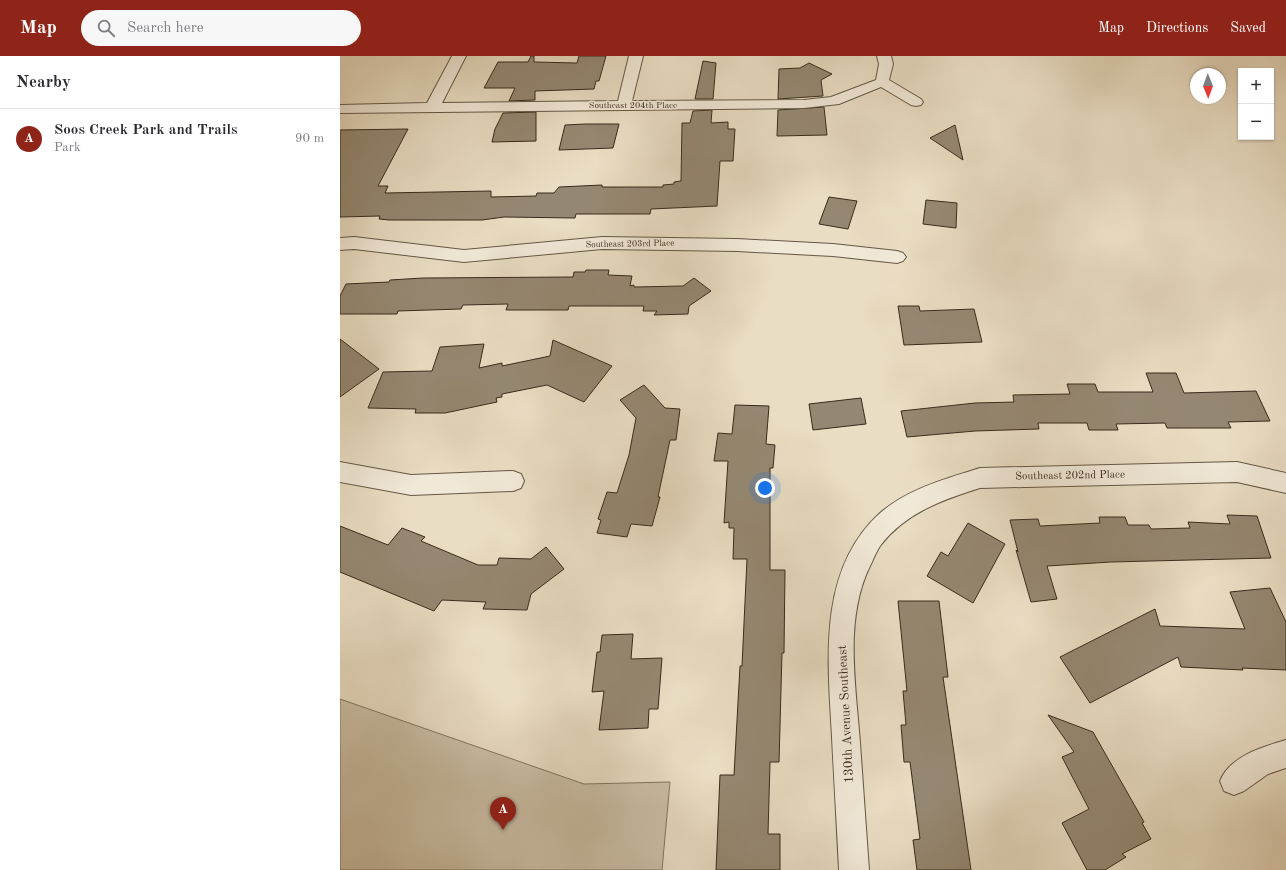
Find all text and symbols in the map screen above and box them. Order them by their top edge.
search box [81,10,361,46]
icon: search [95,17,117,39]
text: Map [20,19,57,38]
text: Search here [127,21,204,36]
text: Map [1098,21,1124,35]
text: Directions [1146,21,1208,35]
text: Saved [1230,21,1266,35]
north arrow [1190,68,1226,104]
map controls [1238,68,1274,140]
button: + [1238,68,1274,104]
text: Nearby [16,74,71,91]
street label: Southeast 204th Place [589,101,677,110]
button: − [1238,104,1274,140]
text: Soos Creek Park and Trails [54,123,237,138]
text: A [24,132,34,145]
text: 90 m [295,132,324,145]
text: Park [54,141,81,154]
street label: Southeast 203rd Place [586,239,674,249]
street label: Southeast 202nd Place [1015,470,1125,482]
your location [755,478,775,498]
street label: 130th Avenue Southeast [836,644,856,783]
pin: A [490,797,516,830]

